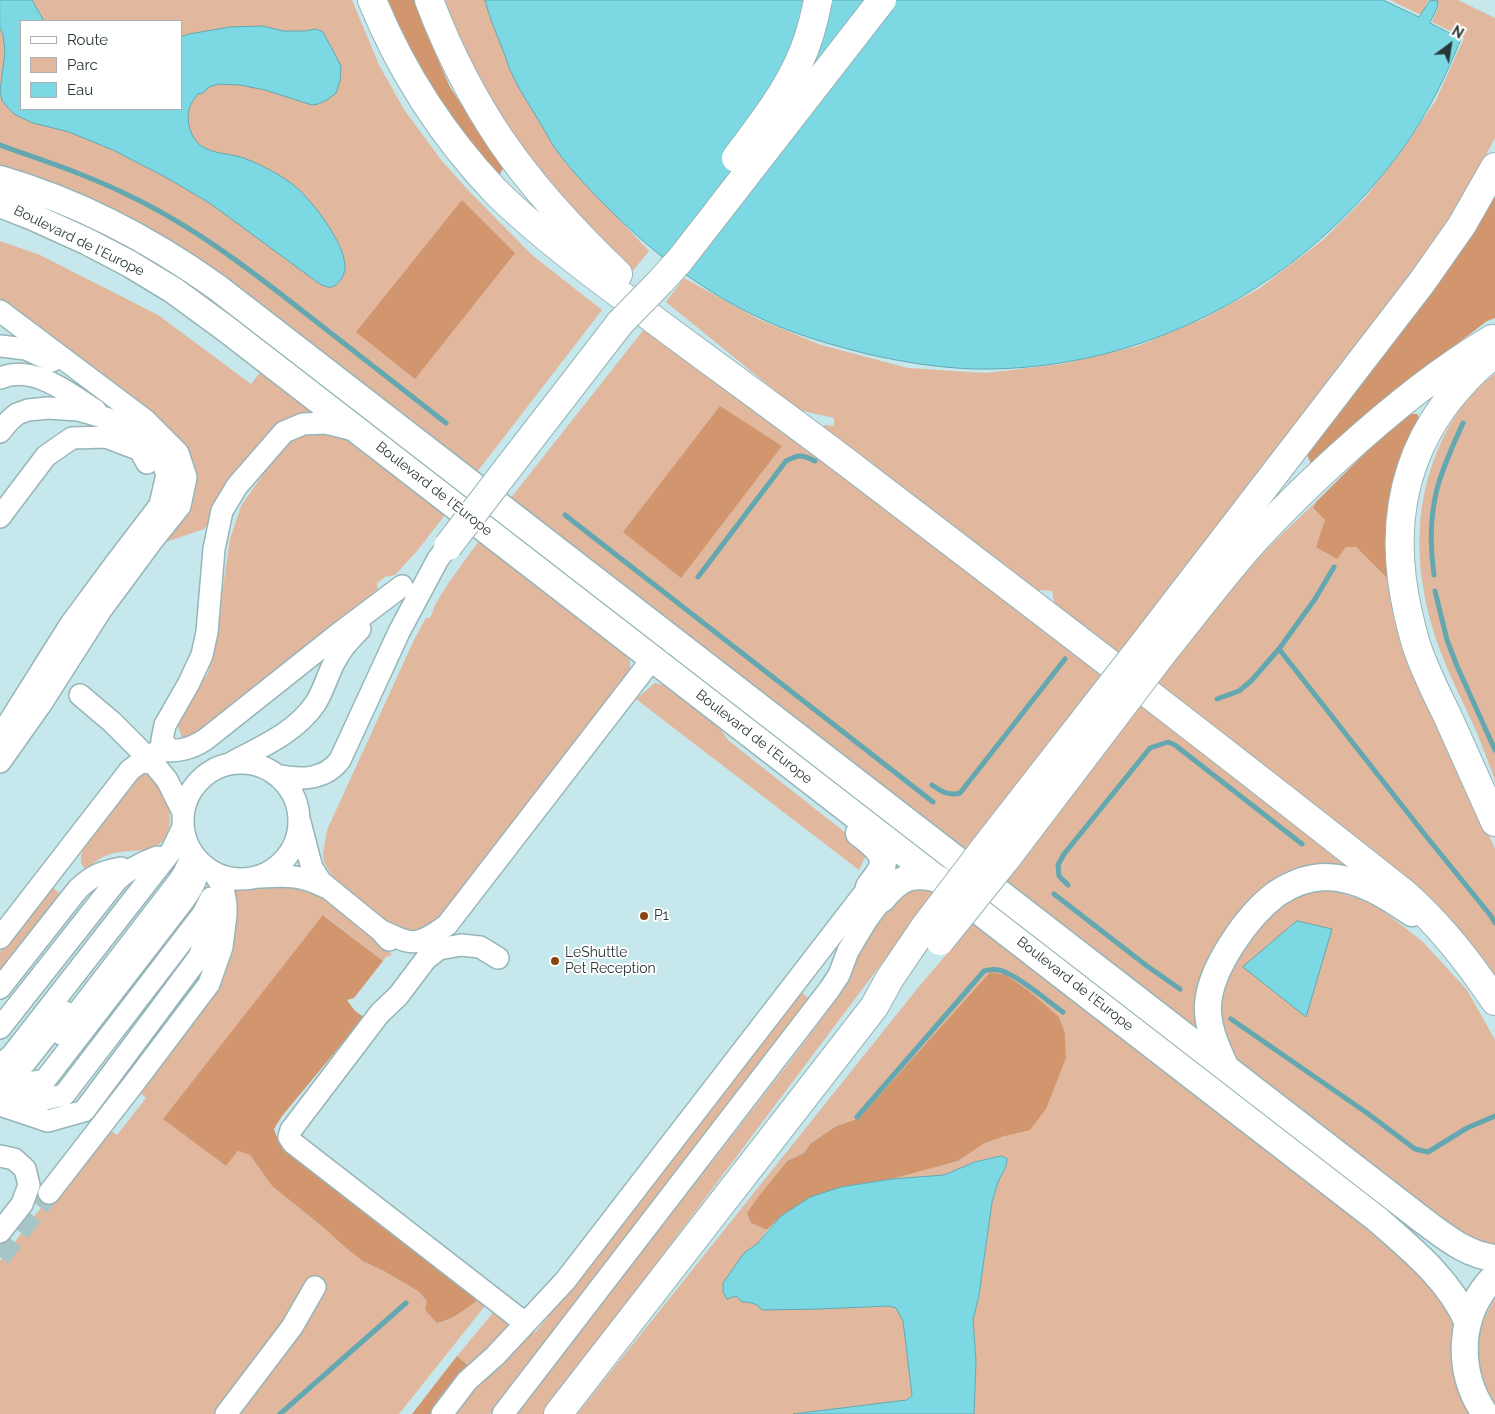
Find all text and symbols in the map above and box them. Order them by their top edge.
legend [20,20,182,110]
north arrow [1425,20,1475,70]
text: N [1449,23,1466,42]
text: Route [67,31,108,49]
text: Parc [67,56,98,74]
text: Eau [67,81,93,99]
street label: Boulevard de l'Europe [11,202,147,280]
street label: Boulevard de l'Europe [372,438,496,540]
street label: Boulevard de l'Europe [692,686,816,788]
place label: P1 [654,908,669,924]
marker: P1 [638,910,650,922]
street label: Boulevard de l'Europe [1013,933,1137,1035]
place label: LeShuttle Pet Reception [565,945,656,978]
marker: LeShuttle Pet Reception [549,955,561,967]

